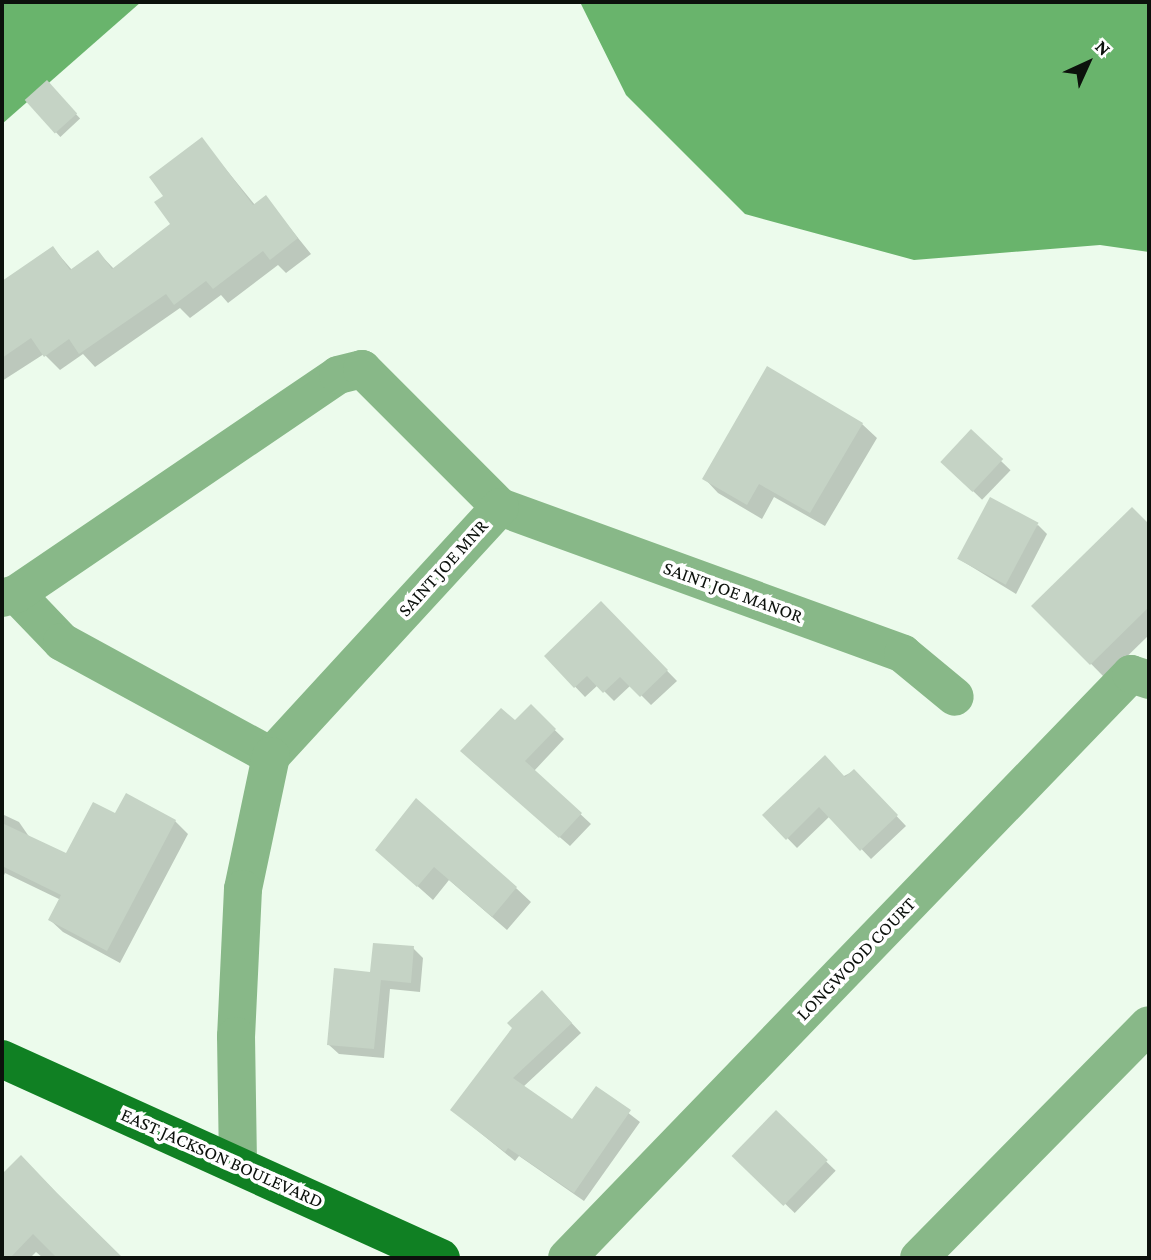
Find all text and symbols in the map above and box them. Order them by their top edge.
north arrow [1053,28,1123,98]
text: N [1091,36,1115,60]
street label: SAINT JOE MNR [393,515,493,621]
street label: SAINT JOE MANOR [660,556,806,628]
street label: LONGWOOD COURT [792,893,920,1025]
street label: EAST JACKSON BOULEVARD [117,1103,327,1213]

